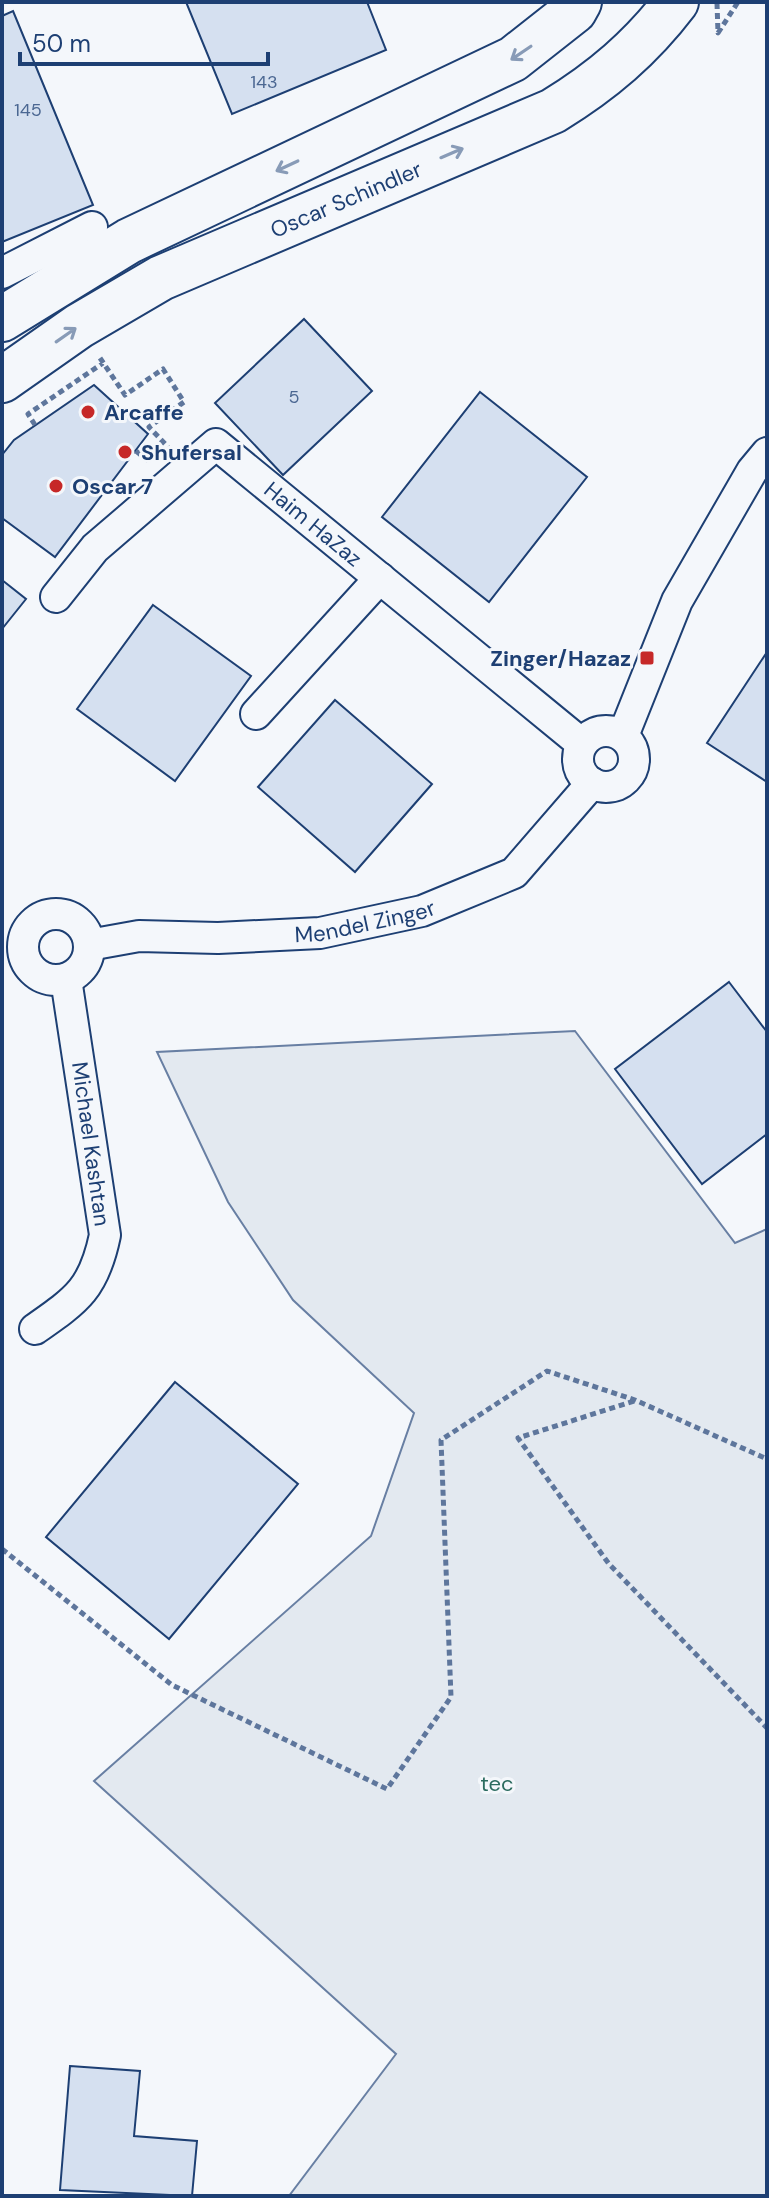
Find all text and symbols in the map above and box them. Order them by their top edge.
scale bar [20,16,268,66]
text: 50 m [32,28,91,59]
one-way arrow [511,44,533,61]
house number: 143 [250,70,278,94]
house number: 145 [14,98,42,122]
one-way arrow [439,145,464,159]
street label: Oscar Schindler [266,154,426,244]
one-way arrow [276,159,300,174]
one-way arrow [54,327,76,343]
house number: 5 [289,385,299,409]
place label: Arcaffe [104,398,184,427]
marker: Arcaffe [79,403,97,421]
place label: Shufersal [141,438,242,467]
marker: Shufersal [116,443,134,461]
place label: Oscar 7 [72,472,153,501]
street label: Haim HaZaz [258,475,368,573]
marker: Oscar 7 [47,477,65,495]
place label: Zinger/Hazaz [490,644,631,673]
marker: Zinger/Hazaz [638,649,656,667]
street label: Mendel Zinger [294,893,440,949]
street label: Michael Kashtan [65,1060,117,1228]
park label: tec [480,1769,514,1798]

